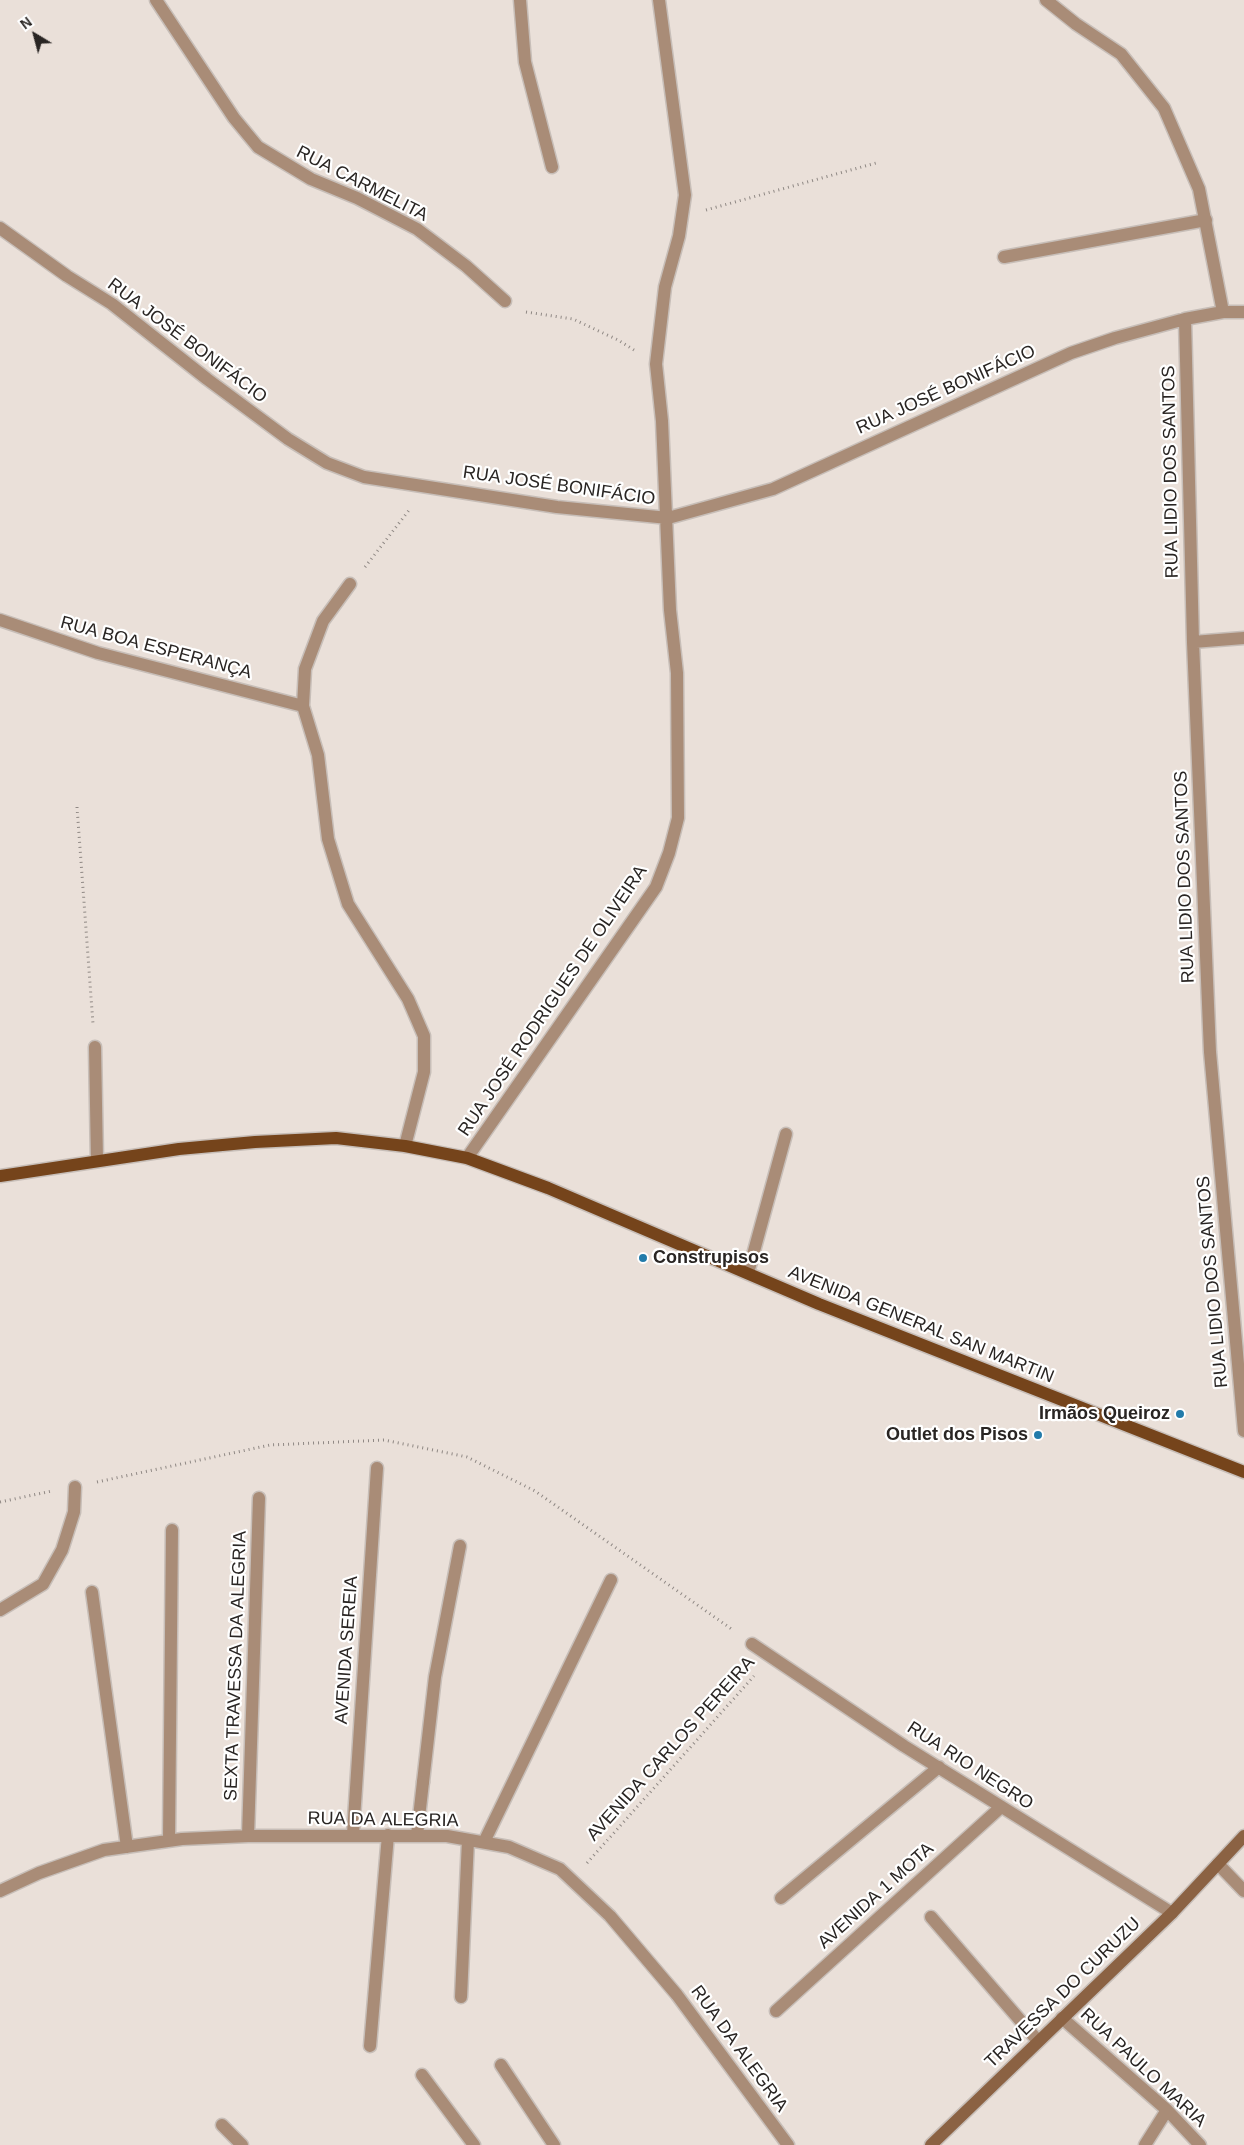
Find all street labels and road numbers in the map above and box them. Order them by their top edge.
street label: RUA CARMELITA [293,142,431,226]
street label: RUA JOSÉ BONIFÁCIO [103,274,271,408]
street label: RUA JOSÉ BONIFÁCIO [853,341,1039,439]
street label: RUA LIDIO DOS SANTOS [1158,365,1184,579]
street label: RUA JOSÉ BONIFÁCIO [461,462,657,510]
street label: RUA BOA ESPERANÇA [58,612,254,684]
street label: RUA LIDIO DOS SANTOS [1170,770,1200,984]
street label: RUA JOSÉ RODRIGUES DE OLIVEIRA [454,861,652,1141]
street label: RUA LIDIO DOS SANTOS [1193,1175,1233,1389]
street label: AVENIDA GENERAL SAN MARTIN [785,1262,1057,1388]
street label: SEXTA TRAVESSA DA ALEGRIA [220,1530,252,1802]
street label: AVENIDA SEREIA [331,1575,363,1725]
street label: AVENIDA CARLOS PEREIRA [582,1652,760,1846]
street label: RUA RIO NEGRO [903,1717,1037,1815]
street label: RUA DA ALEGRIA [307,1808,459,1832]
street label: AVENIDA 1 MOTA [814,1838,938,1954]
street label: TRAVESSA DO CURUZU [981,1913,1145,2073]
street label: RUA DA ALEGRIA [686,1982,792,2116]
street label: RUA PAULO MARIA [1075,2004,1211,2132]

